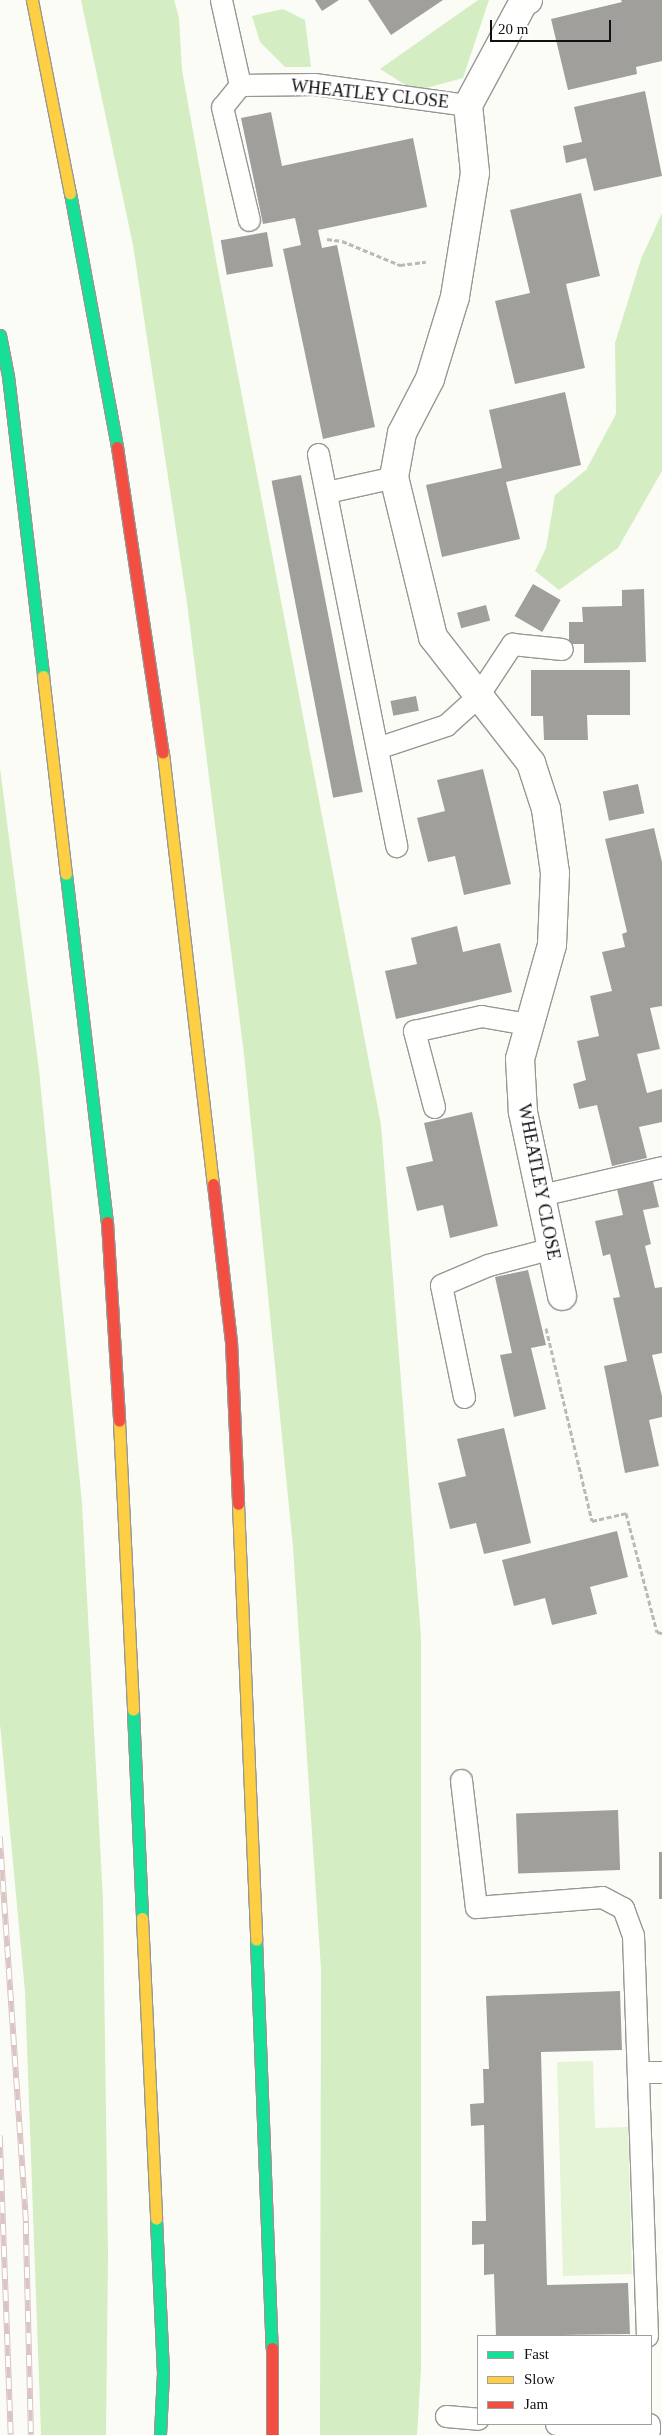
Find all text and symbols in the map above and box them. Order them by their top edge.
scale bar [492,10,613,42]
text: 20 m [498,21,528,37]
street label: WHEATLEY CLOSE [290,75,450,113]
street label: WHEATLEY CLOSE [513,1102,565,1262]
legend [477,2335,652,2425]
text: Fast [524,2346,549,2362]
text: Slow [524,2371,555,2387]
text: Jam [524,2396,548,2412]

